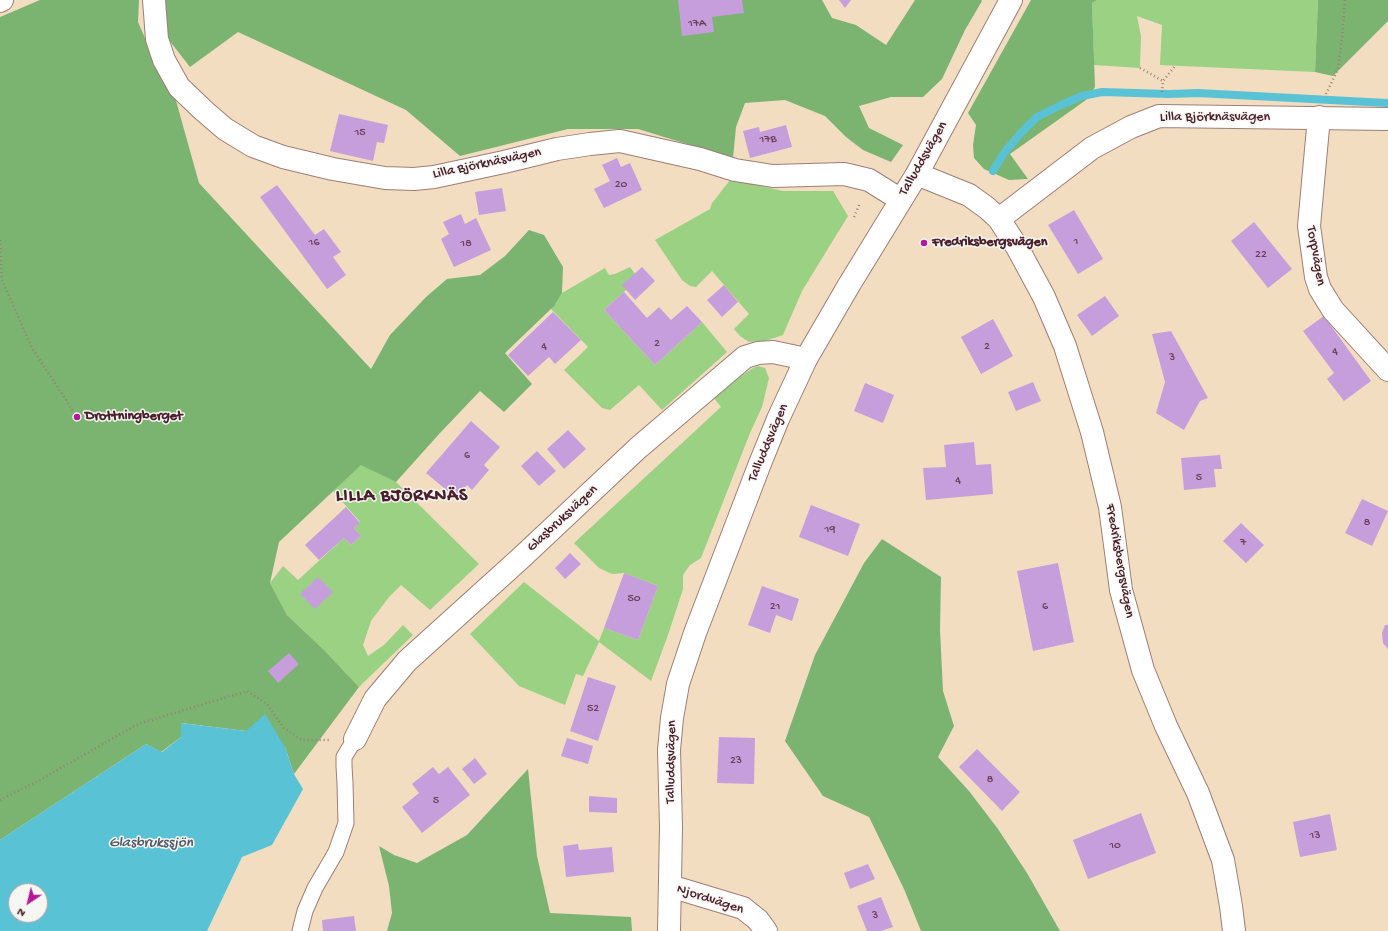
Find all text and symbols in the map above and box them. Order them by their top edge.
house number: 17A [688,17,706,31]
street label: Lilla Björknäsvägen [1160,110,1270,126]
street label: Talluddsvägen [896,119,952,199]
house number: 15 [354,126,366,140]
house number: 17B [759,133,777,147]
street label: Lilla Björknäsvägen [431,144,543,184]
house number: 20 [615,178,627,192]
street label: Torpvägen [1301,225,1329,287]
place label: Fredriksbergsvägen [932,235,1047,251]
house number: 1 [1074,235,1078,249]
house number: 16 [309,236,319,250]
house number: 18 [460,237,472,251]
marker: Fredriksbergsvägen [919,238,929,248]
house number: 22 [1255,248,1267,262]
house number: 2 [654,337,660,351]
house number: 4 [541,340,547,354]
house number: 2 [984,340,990,354]
house number: 4 [1332,345,1338,359]
house number: 3 [1169,351,1175,365]
street label: Talluddsvägen [745,401,793,485]
place label: Drottningberget [85,409,183,425]
marker: Drottningberget [72,412,82,422]
house number: 6 [464,449,470,463]
house number: 5 [1196,471,1202,485]
house number: 4 [955,474,961,488]
street label: Glasbruksvägen [524,482,602,556]
district label: LILLA BJÖRKNÄS [336,486,468,508]
street label: Fredriksbergsvägen [1101,503,1137,619]
house number: 8 [1364,516,1370,530]
house number: 19 [825,523,835,537]
house number: 7 [1240,536,1246,550]
house number: 50 [627,592,641,606]
house number: 21 [770,600,780,614]
house number: 6 [1042,600,1048,614]
house number: 52 [587,702,599,716]
street label: Talluddsvägen [663,720,681,804]
house number: 23 [730,754,742,768]
house number: 8 [987,773,993,787]
house number: 5 [433,794,439,808]
house number: 13 [1309,829,1321,843]
water label: Glasbrukssjön [109,835,193,853]
house number: 10 [1109,839,1121,853]
street label: Njordvägen [674,881,746,919]
north arrow [8,883,48,923]
text: N [15,905,28,919]
house number: 3 [872,909,878,923]

